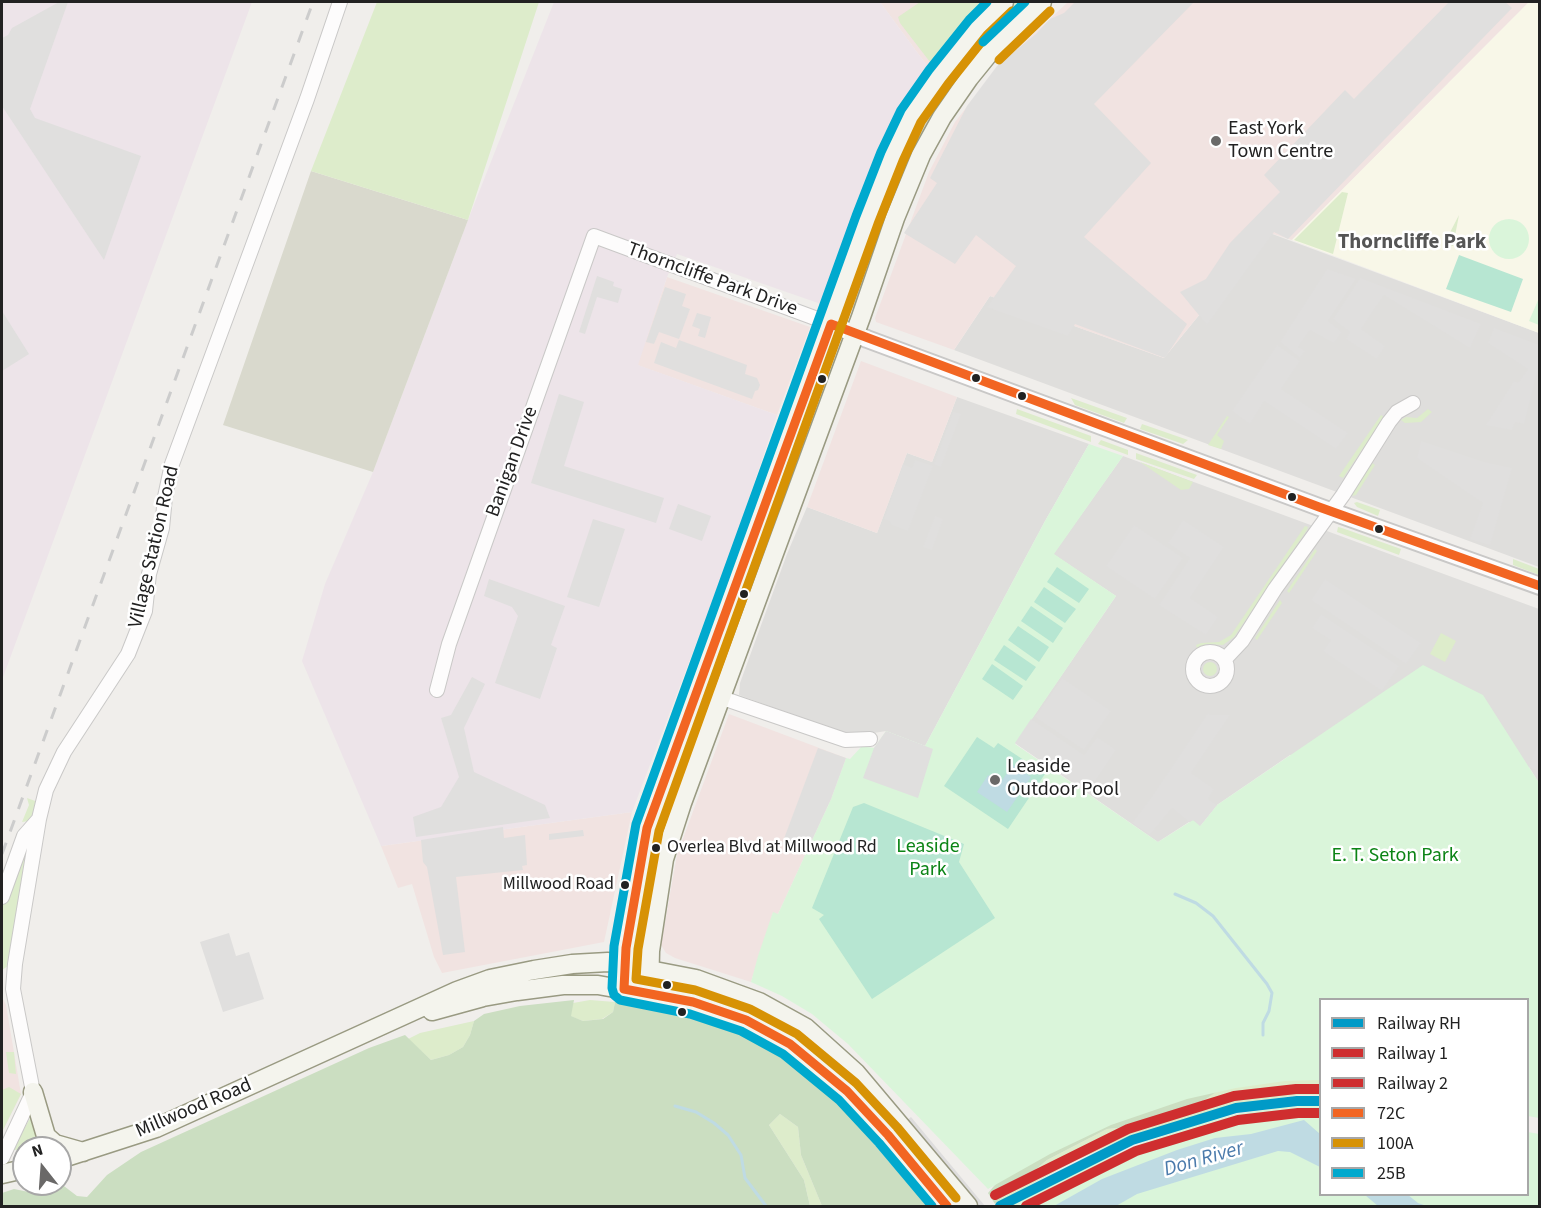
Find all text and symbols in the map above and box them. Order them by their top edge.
place label: East York Town Centre [1228,118,1333,165]
marker: East York Town Centre [1209,134,1223,148]
district label: Thorncliffe Park [1338,230,1486,256]
street label: Thorncliffe Park Drive [624,238,800,322]
unlabelled marker [970,372,982,384]
unlabelled marker [816,373,828,385]
unlabelled marker [1016,390,1028,402]
street label: Banigan Drive [482,403,544,521]
street label: Village Station Road [125,463,185,631]
unlabelled marker [1286,491,1298,503]
unlabelled marker [1373,523,1385,535]
unlabelled marker [738,588,750,600]
place label: Leaside Outdoor Pool [1007,756,1119,803]
marker: Leaside Outdoor Pool [988,773,1002,787]
park label: Leaside Park [896,836,960,883]
place label: Overlea Blvd at Millwood Rd [667,837,877,859]
marker: Overlea Blvd at Millwood Rd [650,842,662,854]
park label: E. T. Seton Park [1331,845,1459,869]
place label: Millwood Road [503,874,614,896]
marker: Millwood Road [619,879,631,891]
unlabelled marker [661,979,673,991]
legend [1319,998,1529,1196]
unlabelled marker [676,1006,688,1018]
text: Railway RH [1377,1011,1461,1036]
text: Railway 1 [1377,1041,1448,1066]
text: Railway 2 [1377,1071,1448,1096]
street label: Millwood Road [132,1074,256,1144]
text: 72C [1377,1101,1405,1126]
text: 100A [1377,1131,1414,1156]
north arrow [12,1136,72,1196]
water label: Don River [1161,1137,1247,1183]
text: N [29,1139,46,1163]
text: 25B [1377,1161,1405,1186]

